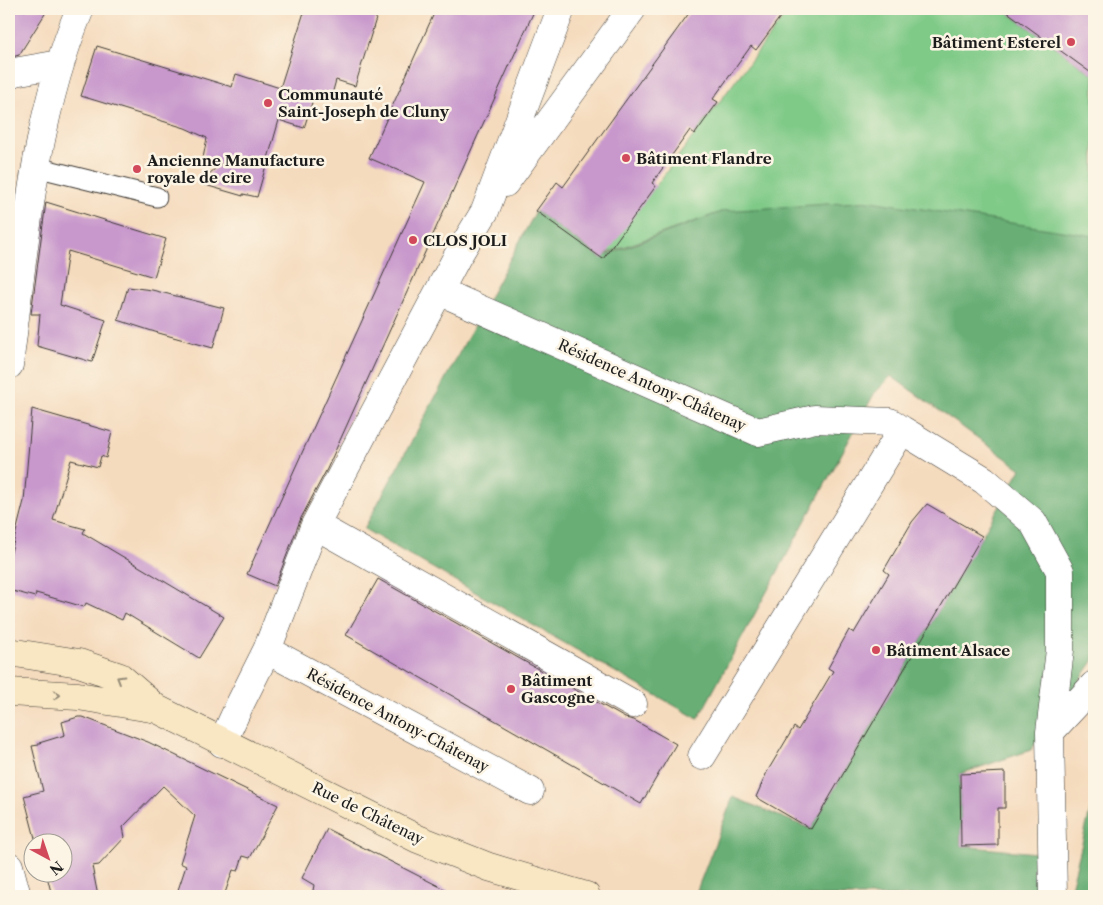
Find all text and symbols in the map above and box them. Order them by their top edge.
place label: Bâtiment Esterel [932,33,1061,52]
marker: Bâtiment Esterel [1065,36,1077,48]
place label: Communauté Saint-Joseph de Cluny [278,85,450,121]
marker: Communauté Saint-Joseph de Cluny [262,97,274,109]
place label: Bâtiment Flandre [636,149,772,168]
place label: Ancienne Manufacture royale de cire [146,151,325,187]
marker: Bâtiment Flandre [620,152,632,164]
marker: Ancienne Manufacture royale de cire [131,163,143,175]
place label: CLOS JOLI [423,231,507,250]
marker: CLOS JOLI [407,234,419,246]
street label: Résidence Antony-Châtenay [555,335,749,435]
place label: Bâtiment Alsace [886,641,1010,660]
marker: Bâtiment Alsace [870,644,882,656]
street label: Résidence Antony-Châtenay [304,664,493,776]
place label: Bâtiment Gascogne [521,671,595,707]
one-way arrow [116,675,125,685]
marker: Bâtiment Gascogne [505,683,517,695]
one-way arrow [54,690,62,701]
street label: Rue de Châtenay [309,778,428,849]
north arrow [22,832,72,882]
text: N [46,857,67,879]

